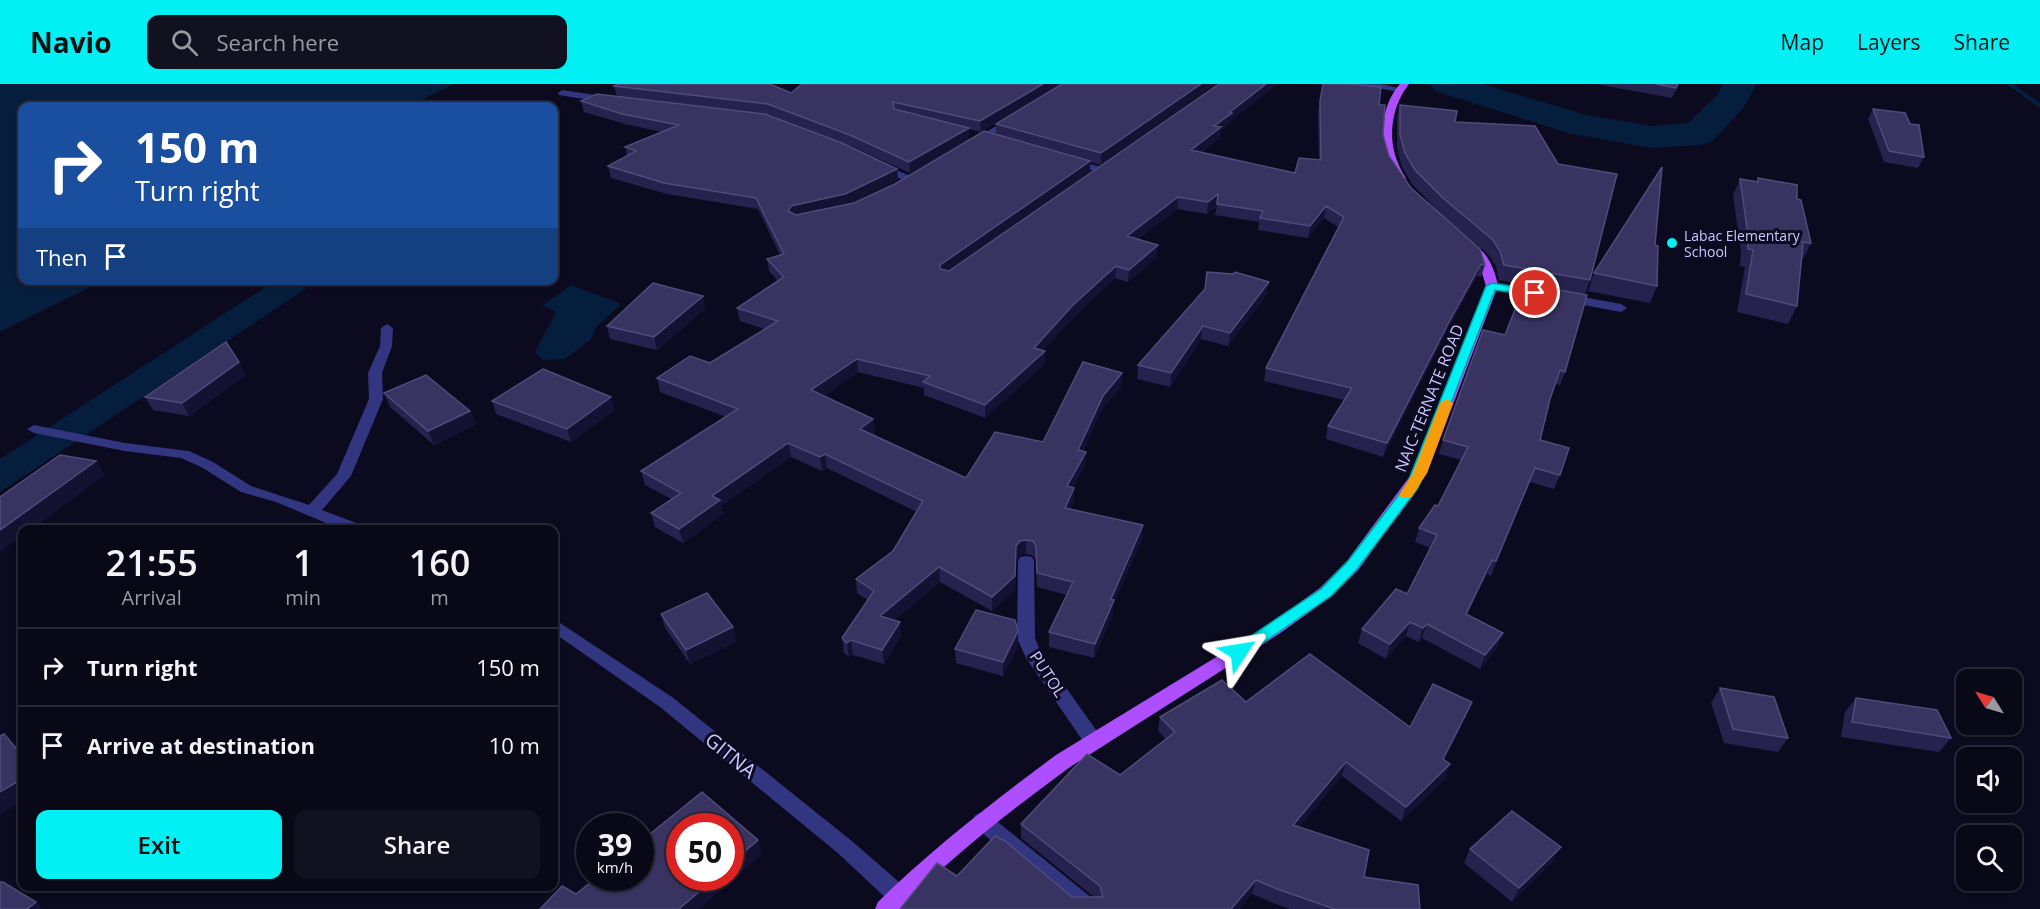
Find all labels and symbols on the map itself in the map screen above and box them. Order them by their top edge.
place label: Labac Elementary School [1684,226,1801,261]
marker: Labac Elementary School [1665,236,1679,250]
pin [1509,267,1560,318]
street label: NAIC-TERNATE ROAD [1389,321,1469,475]
position arrow [1207,620,1271,684]
street label: PUTOL [1025,647,1071,701]
north arrow [1956,669,2022,735]
street label: GITNA [700,726,763,784]
speed limit sign: 50 [666,813,744,891]

